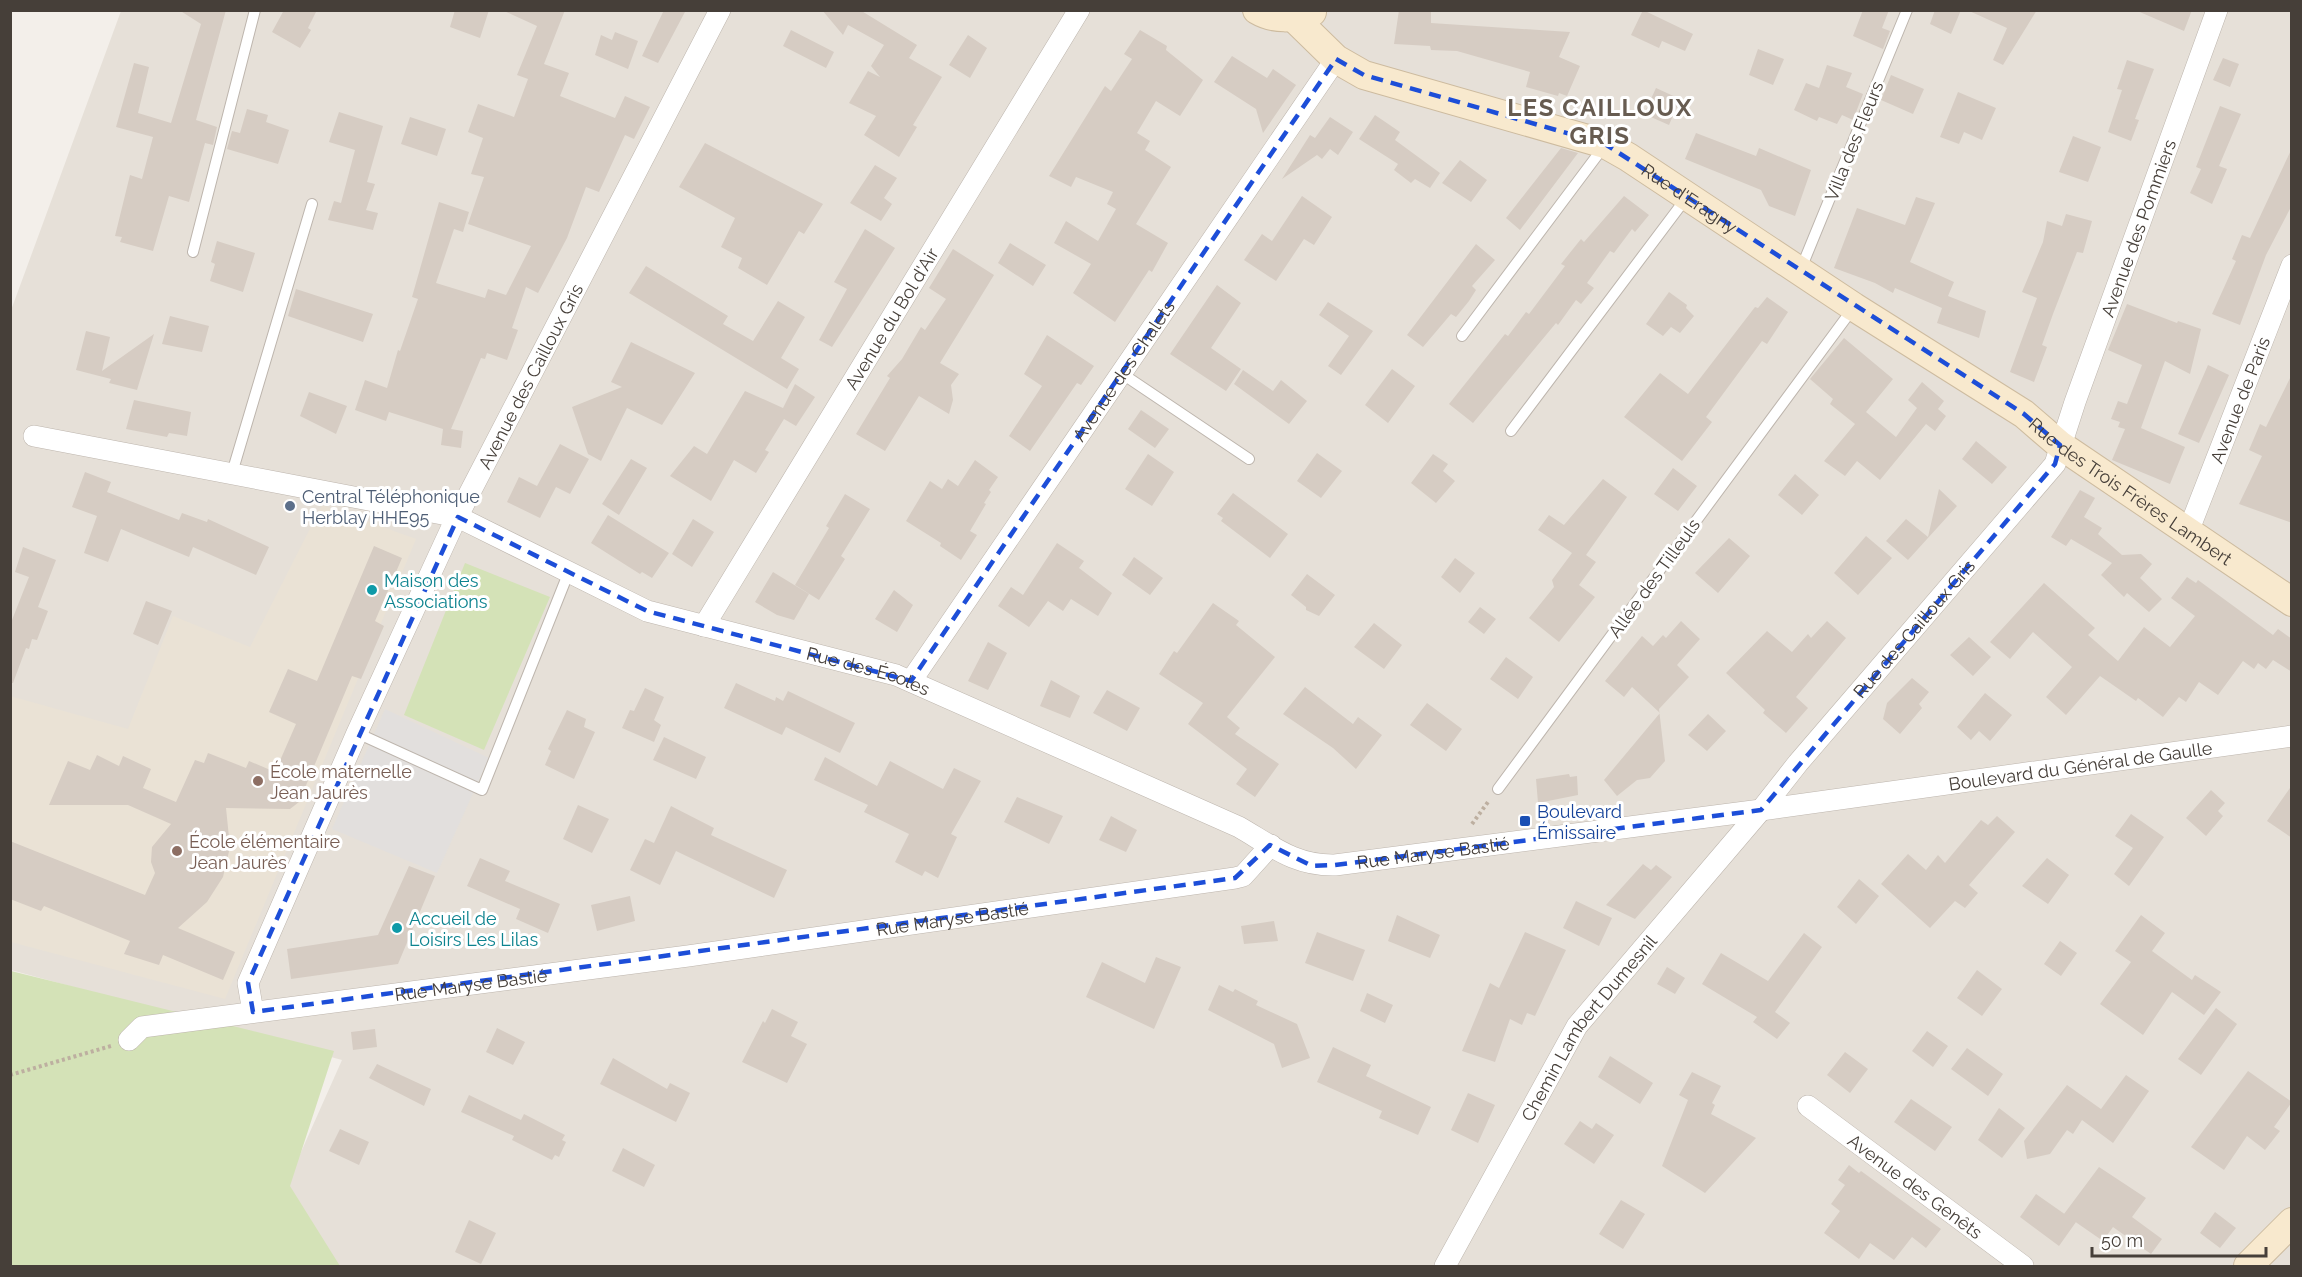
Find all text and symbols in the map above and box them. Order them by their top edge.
street label: Villa des Fleurs [1820,78,1888,204]
district label: LES CAILLOUX GRIS [1507,93,1693,150]
street label: Avenue des Pommiers [2096,136,2180,320]
street label: Rue d'Eragny [1638,159,1742,237]
street label: Avenue du Bol d'Air [840,243,943,393]
street label: Avenue des Cailloux Gris [474,280,587,472]
street label: Avenue des Chalets [1068,296,1179,445]
street label: Avenue de Paris [2205,333,2274,466]
street label: Rue des Trois Frères Lambert [2025,413,2236,569]
place label: Central Téléphonique Herblay HHE95 [302,486,480,528]
marker: Central Téléphonique Herblay HHE95 [283,499,297,513]
street label: Allée des Tilleuls [1604,514,1704,642]
street label: Rue des Cailloux Gris [1849,555,1979,702]
place label: Maison des Associations [384,570,488,612]
marker: Maison des Associations [365,583,379,597]
street label: Rue des Écoles [804,642,934,699]
street label: Boulevard du Général de Gaulle [1947,737,2214,794]
place label: École maternelle Jean Jaurès [270,760,412,803]
marker: École maternelle Jean Jaurès [251,774,265,788]
place label: Boulevard Émissaire [1537,801,1622,843]
marker: Boulevard Émissaire [1518,814,1532,828]
place label: École élémentaire Jean Jaurès [189,830,341,873]
street label: Rue Maryse Bastié [1356,832,1511,873]
marker: École élémentaire Jean Jaurès [170,844,184,858]
street label: Rue Maryse Bastié [875,897,1030,940]
place label: Accueil de Loisirs Les Lilas [409,908,538,950]
marker: Accueil de Loisirs Les Lilas [390,921,404,935]
street label: Chemin Lambert Dumesnil [1516,930,1661,1124]
street label: Rue Maryse Bastié [393,964,549,1005]
street label: Avenue des Genêts [1844,1129,1987,1243]
scale bar [2092,1220,2266,1258]
text: 50 m [2101,1230,2143,1251]

